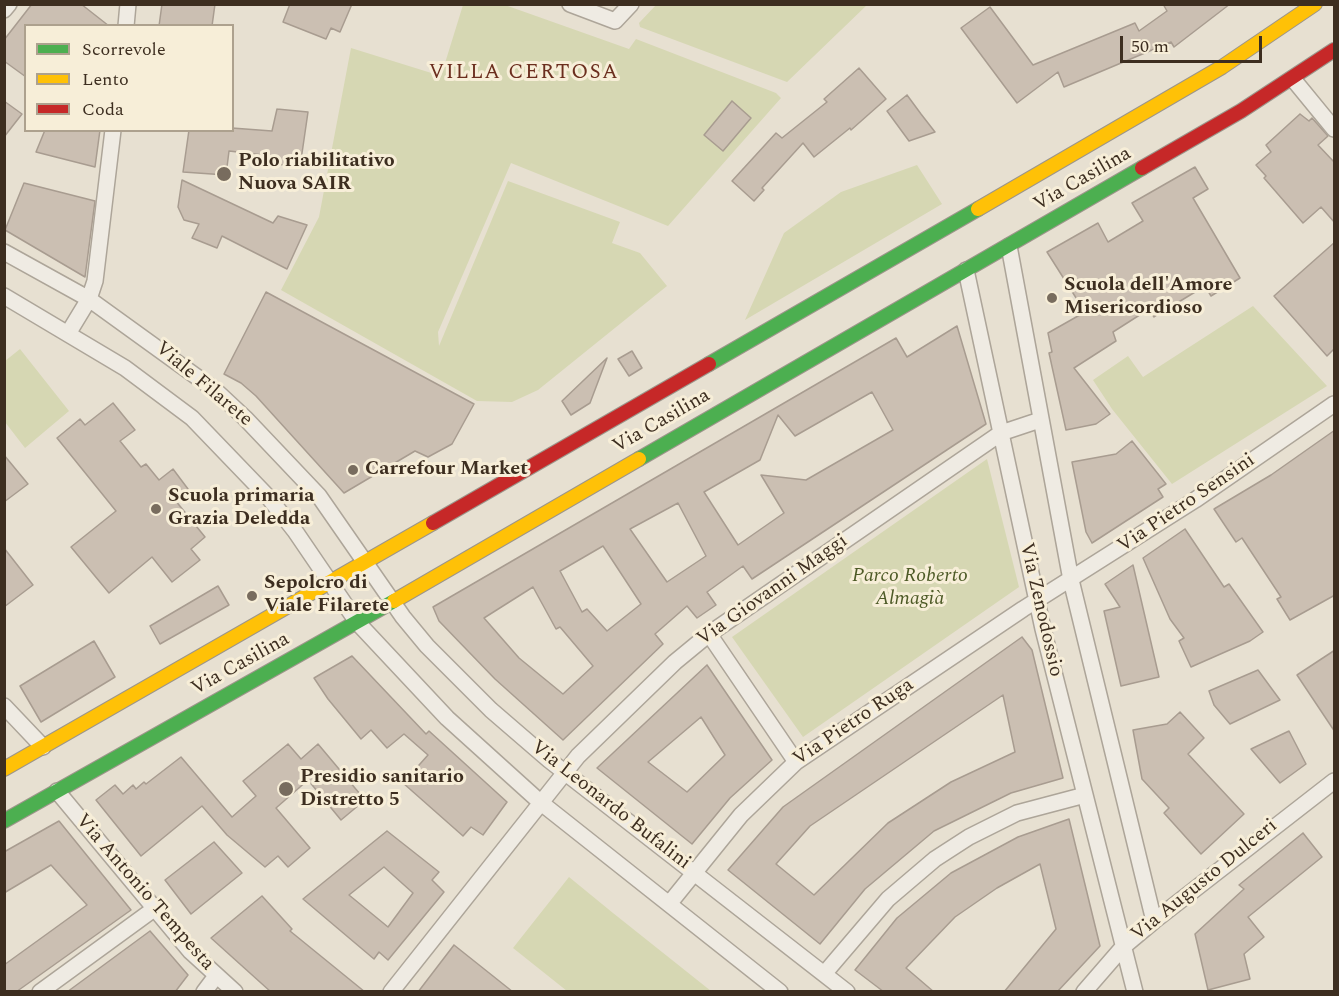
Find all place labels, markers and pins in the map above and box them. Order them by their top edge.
place label: Polo riabilitativo Nuova SAIR [238,150,395,197]
marker: Polo riabilitativo Nuova SAIR [215,165,233,183]
place label: Scuola dell'Amore Misericordioso [1064,274,1232,321]
marker: Scuola dell'Amore Misericordioso [1045,291,1059,305]
place label: Carrefour Market [365,458,528,482]
marker: Carrefour Market [346,463,360,477]
place label: Scuola primaria Grazia Deledda [168,485,315,532]
marker: Scuola primaria Grazia Deledda [149,502,163,516]
place label: Sepolcro di Viale Filarete [264,572,389,619]
marker: Sepolcro di Viale Filarete [245,589,259,603]
place label: Presidio sanitario Distretto 5 [300,766,464,813]
marker: Presidio sanitario Distretto 5 [277,780,295,798]

